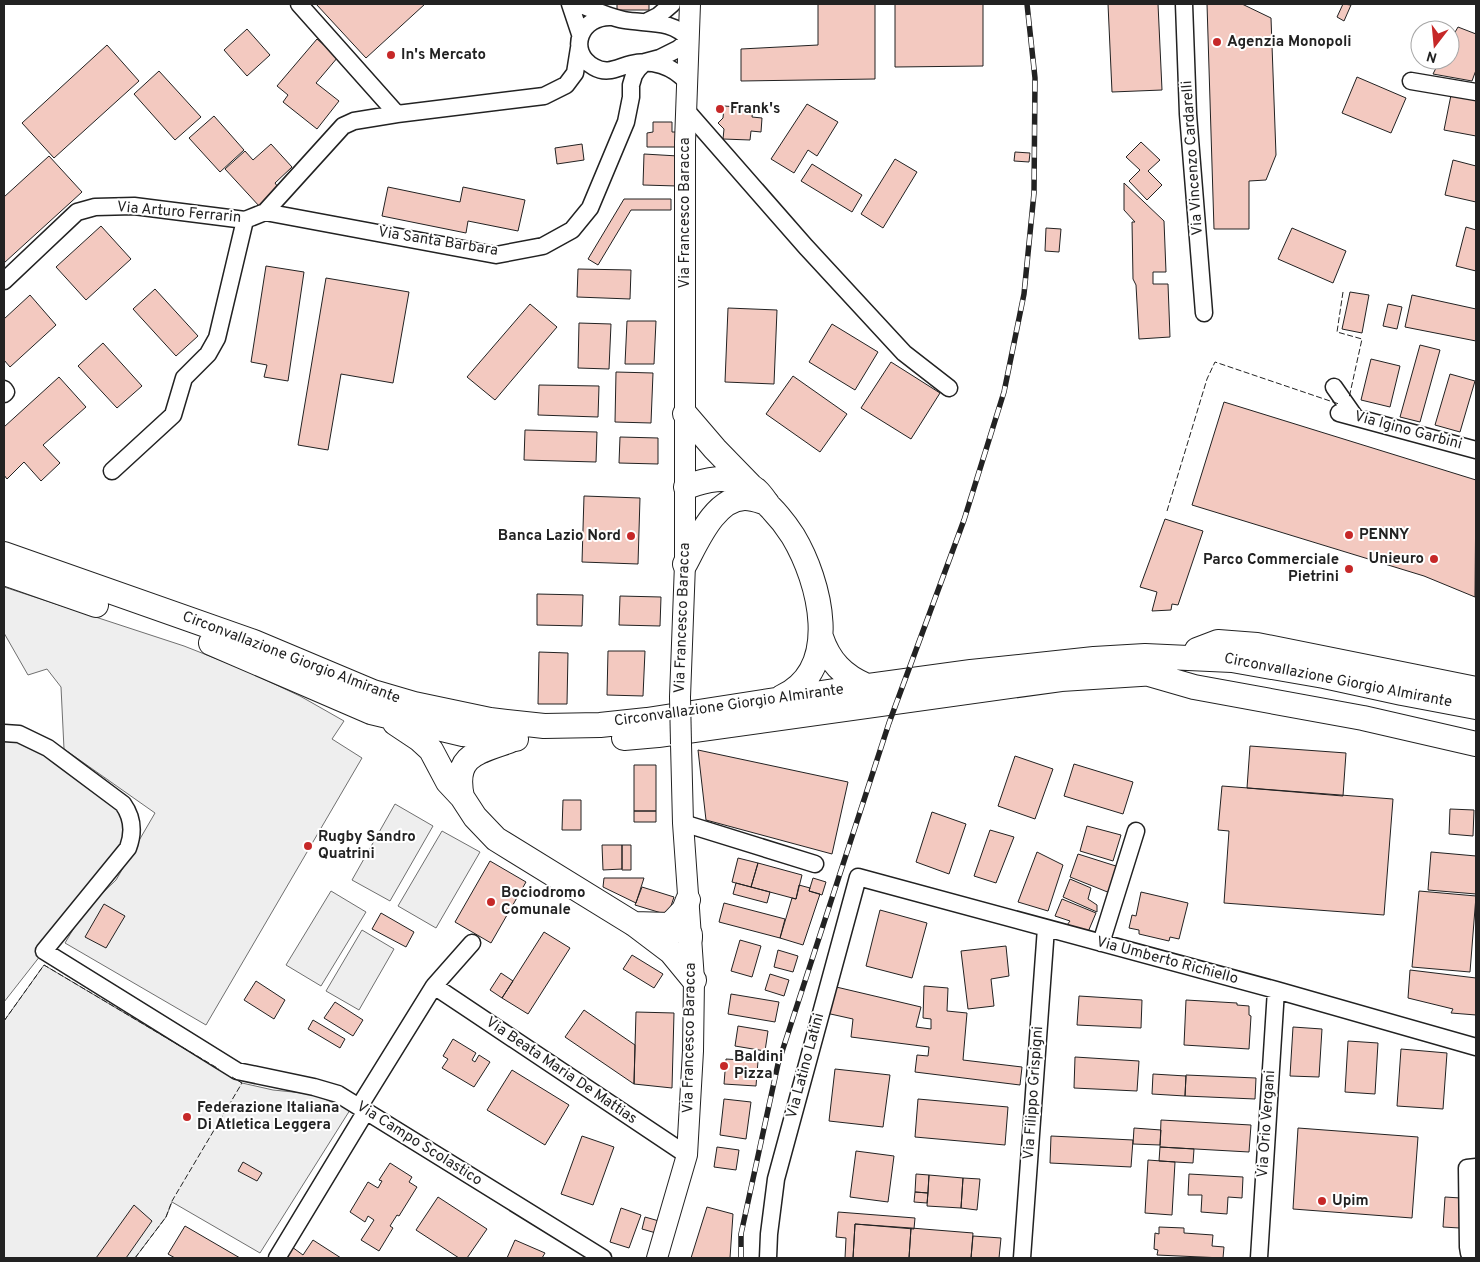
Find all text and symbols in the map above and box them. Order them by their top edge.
north arrow [1410,20,1460,70]
place label: Agenzia Monopoli [1227,33,1352,52]
marker: Agenzia Monopoli [1211,36,1223,48]
place label: In's Mercato [401,46,486,65]
text: N [1425,46,1439,66]
marker: In's Mercato [385,49,397,61]
street label: Via Vincenzo Cardarelli [1178,80,1208,236]
place label: Frank's [730,100,780,119]
marker: Frank's [714,103,726,115]
street label: Via Francesco Baracca [676,137,695,289]
street label: Via Arturo Ferrarin [116,198,242,228]
street label: Via Santa Barbara [377,223,499,261]
street label: Via Igino Garbini [1352,407,1464,455]
place label: PENNY [1359,526,1409,545]
place label: Banca Lazio Nord [498,527,621,546]
marker: PENNY [1343,529,1355,541]
marker: Banca Lazio Nord [625,530,637,542]
street label: Via Francesco Baracca [671,542,695,694]
place label: Unieuro [1369,550,1424,569]
place label: Parco Commerciale Pietrini [1203,551,1339,587]
marker: Unieuro [1428,553,1440,565]
marker: Parco Commerciale Pietrini [1343,563,1355,575]
street label: Circonvallazione Giorgio Almirante [179,608,403,708]
street label: Circonvallazione Giorgio Almirante [1222,650,1454,712]
street label: Circonvallazione Giorgio Almirante [613,680,845,732]
place label: Rugby Sandro Quatrini [318,828,416,864]
marker: Rugby Sandro Quatrini [302,840,314,852]
place label: Bociodromo Comunale [501,884,586,920]
marker: Bociodromo Comunale [485,896,497,908]
street label: Via Umberto Richiello [1094,933,1240,989]
street label: Via Francesco Baracca [679,962,701,1114]
street label: Via Latino Latini [783,1011,829,1121]
street label: Via Beata Maria De Mattias [482,1013,640,1129]
street label: Via Filippo Grispigni [1020,1025,1048,1161]
place label: Baldini Pizza [734,1048,783,1084]
marker: Baldini Pizza [718,1060,730,1072]
street label: Via Orio Vergani [1254,1070,1280,1178]
street label: Via Campo Scolastico [353,1098,485,1190]
place label: Federazione Italiana Di Atletica Leggera [197,1099,339,1135]
marker: Federazione Italiana Di Atletica Leggera [181,1111,193,1123]
place label: Upim [1332,1192,1369,1211]
marker: Upim [1316,1195,1328,1207]

